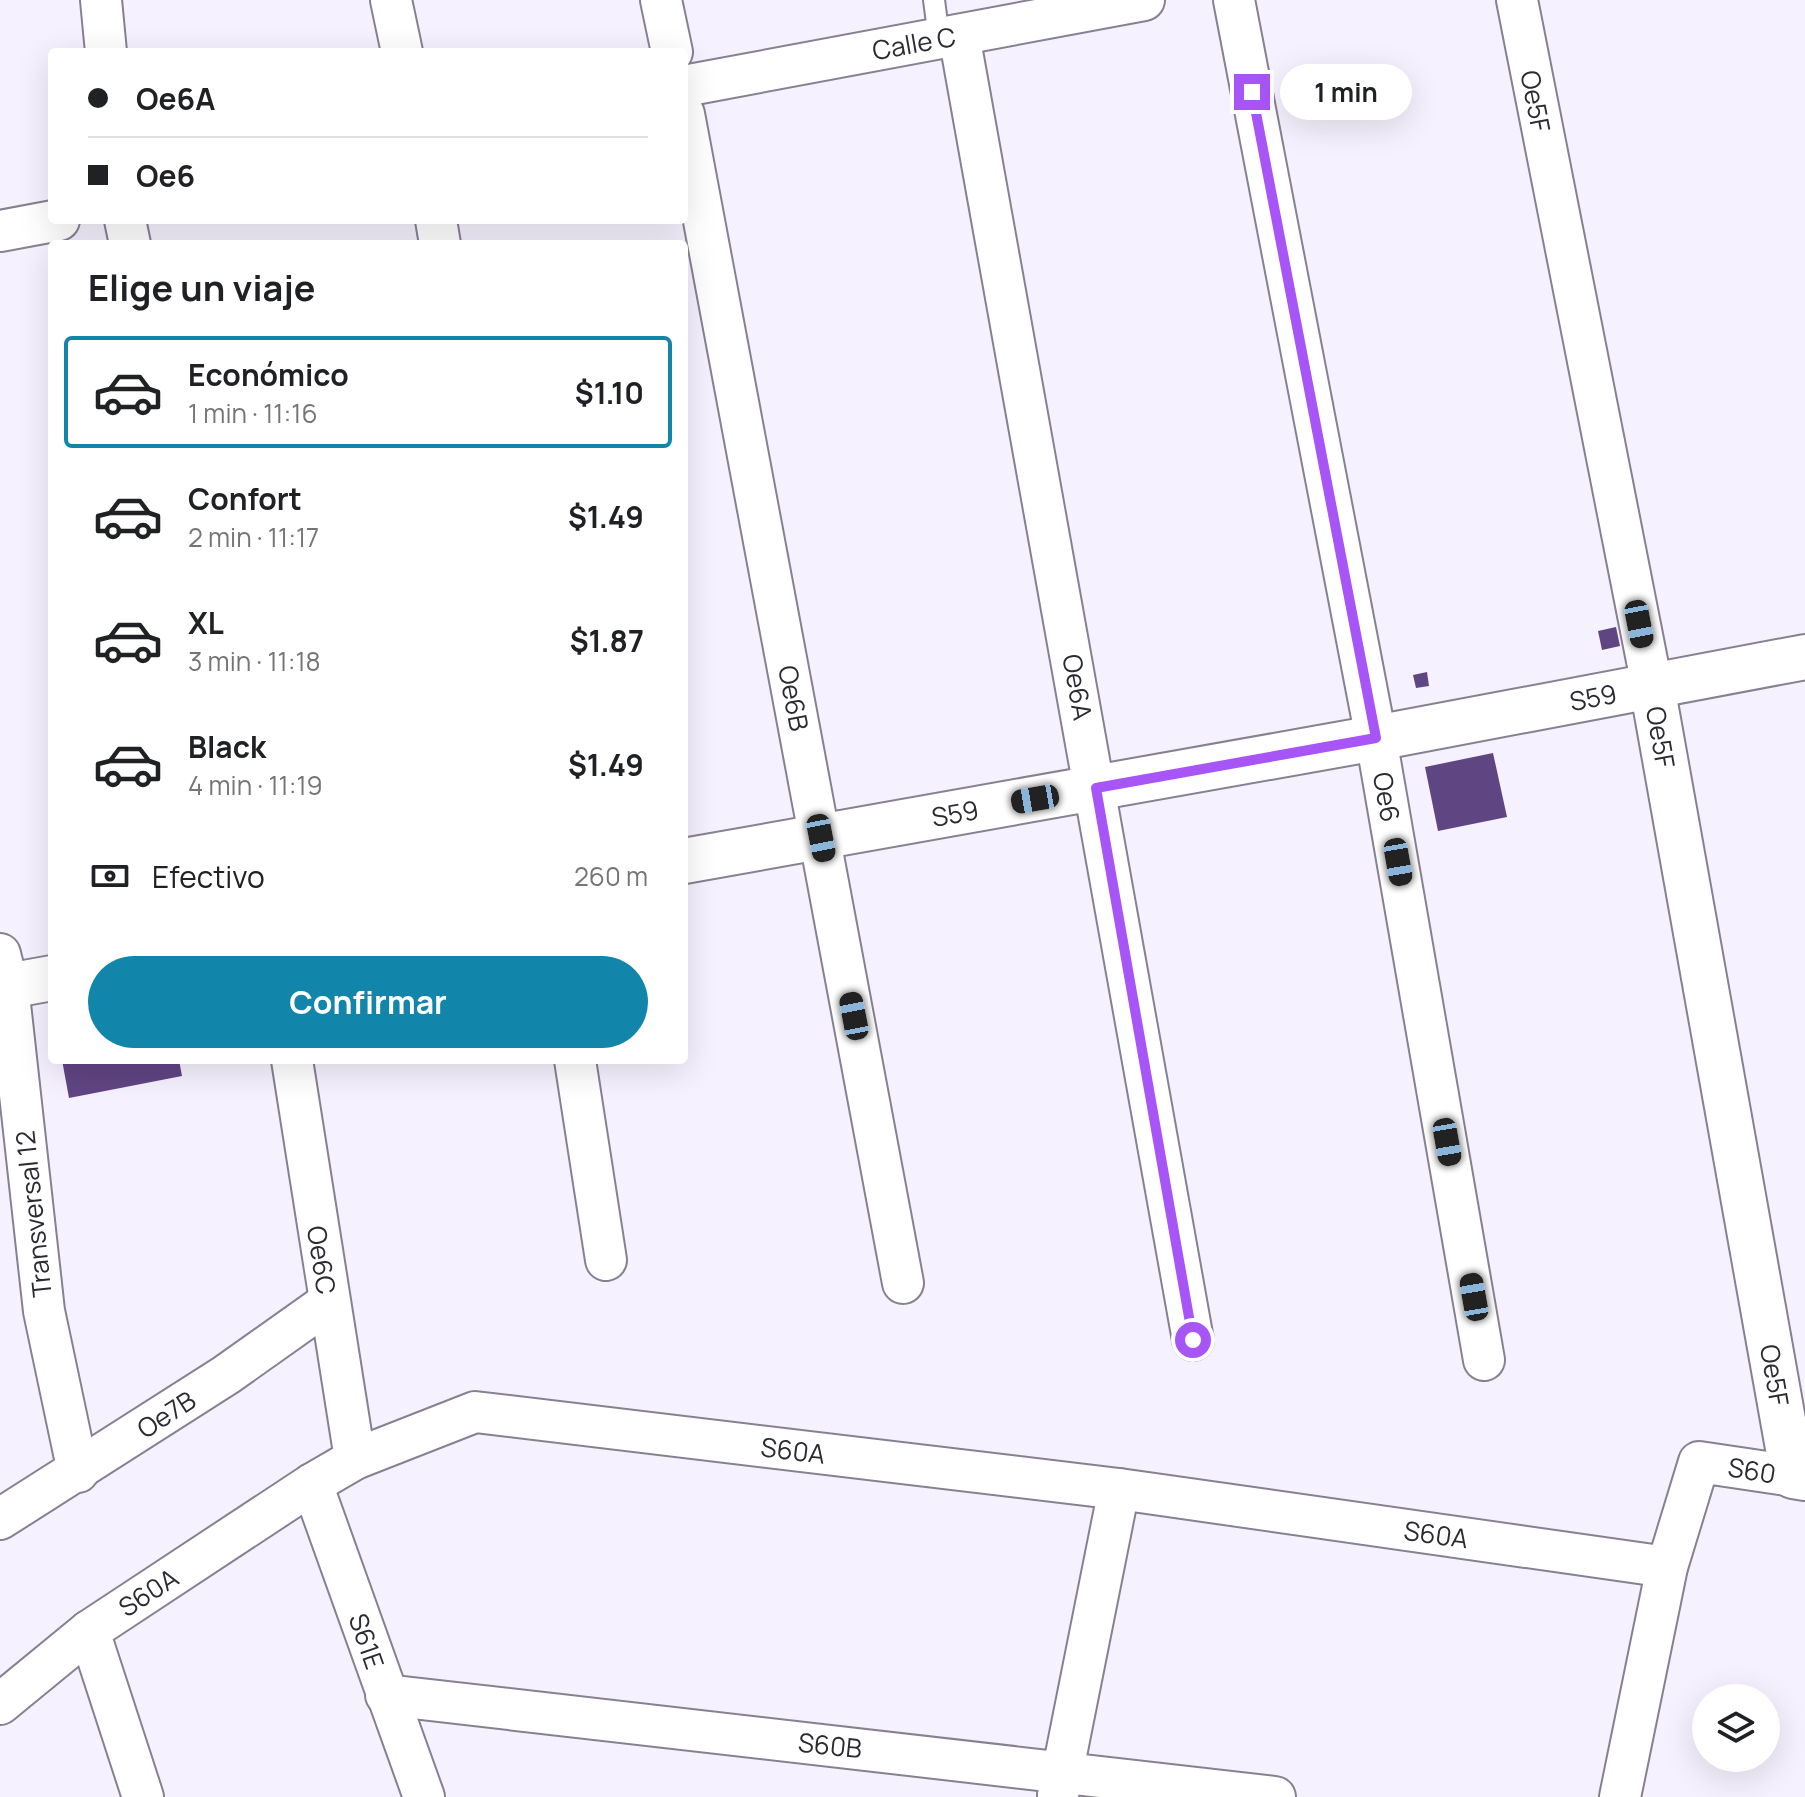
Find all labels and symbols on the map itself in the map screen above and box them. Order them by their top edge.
street label: Calle C [869,18,959,68]
callout: 1 min [1280,64,1412,120]
street label: Oe5F [1512,67,1560,135]
route end [1234,74,1270,110]
car [1623,598,1655,650]
street label: Oe6A [1054,651,1102,723]
street label: Oe6B [770,662,818,734]
street label: S59 [1566,675,1620,719]
street label: Oe5F [1638,703,1684,771]
street label: Oe6 [1365,769,1409,825]
car [1009,783,1061,815]
street label: S59 [929,791,981,835]
car [805,812,837,864]
car [1382,836,1414,888]
car [838,990,870,1042]
car [1431,1116,1463,1168]
street label: Transversal 12 [6,1129,60,1299]
street label: Oe6C [299,1223,345,1297]
car [1458,1271,1490,1323]
route start [1175,1322,1211,1358]
street label: Oe5F [1752,1341,1798,1409]
street label: Oe7B [130,1382,202,1446]
street label: S60A [759,1428,827,1472]
street label: S60 [1725,1448,1779,1492]
street label: S60A [1402,1512,1470,1556]
street label: S60A [111,1559,185,1625]
street label: S61E [341,1608,393,1674]
street label: S60B [796,1724,864,1766]

